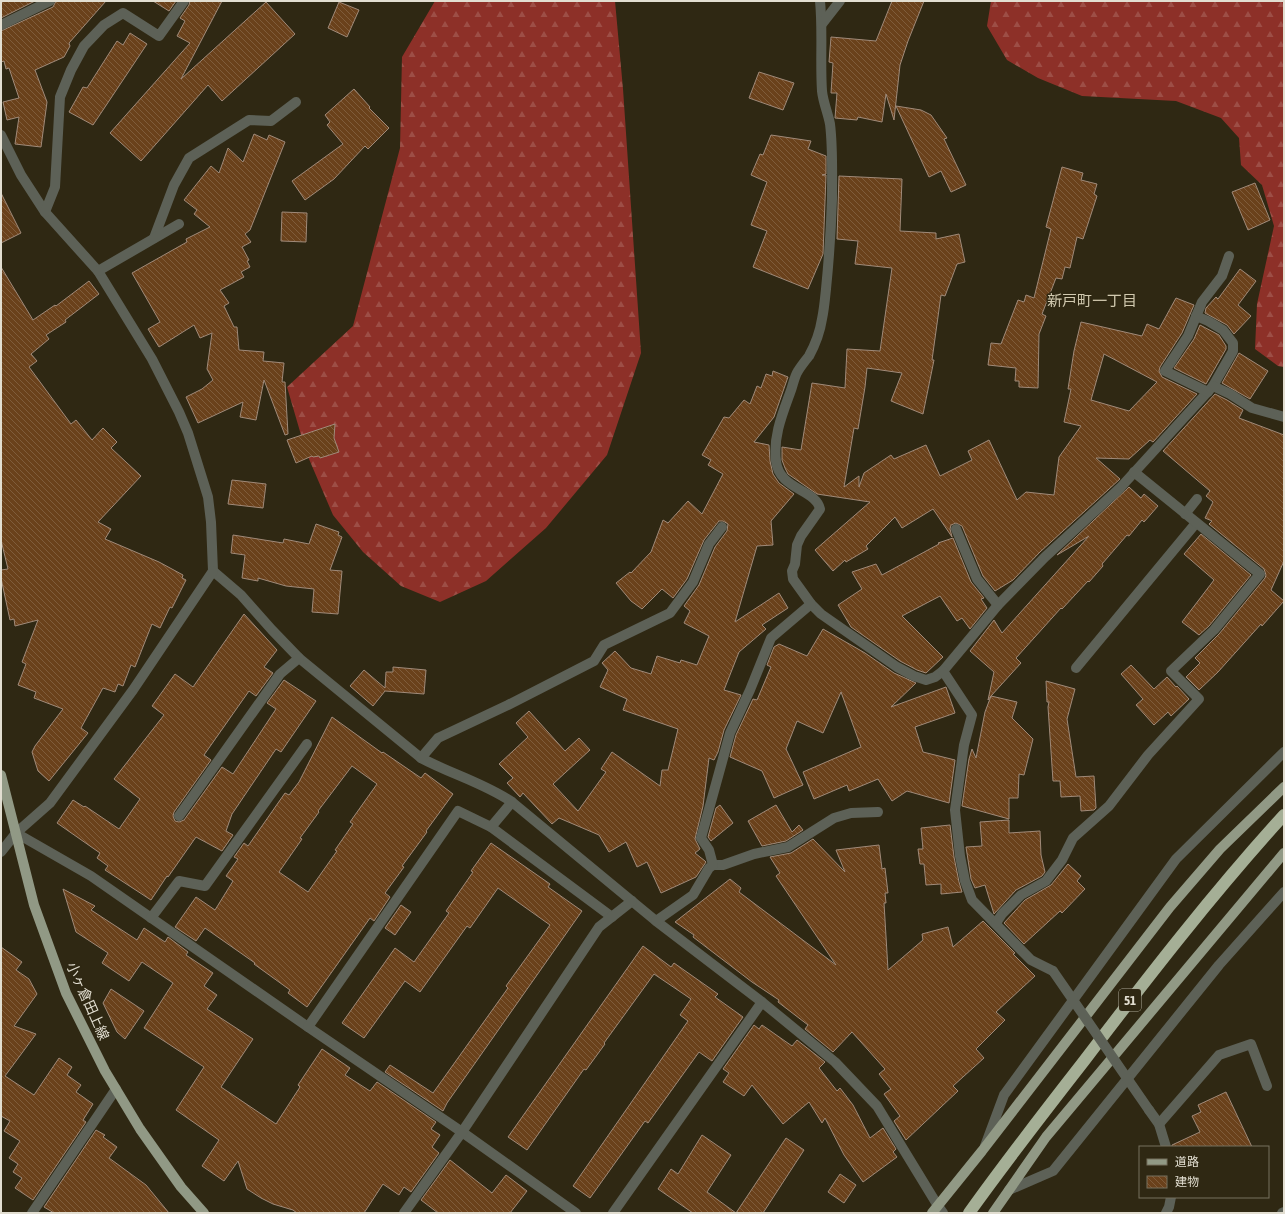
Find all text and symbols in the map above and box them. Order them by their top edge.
district label: 新戸町一丁目 [1047,292,1137,309]
street label: 小ヶ倉田上線 [64,959,112,1043]
road number: 51 [1119,989,1141,1011]
legend [1139,1146,1269,1198]
text: 道路 [1175,1155,1199,1169]
text: 建物 [1175,1175,1199,1189]

